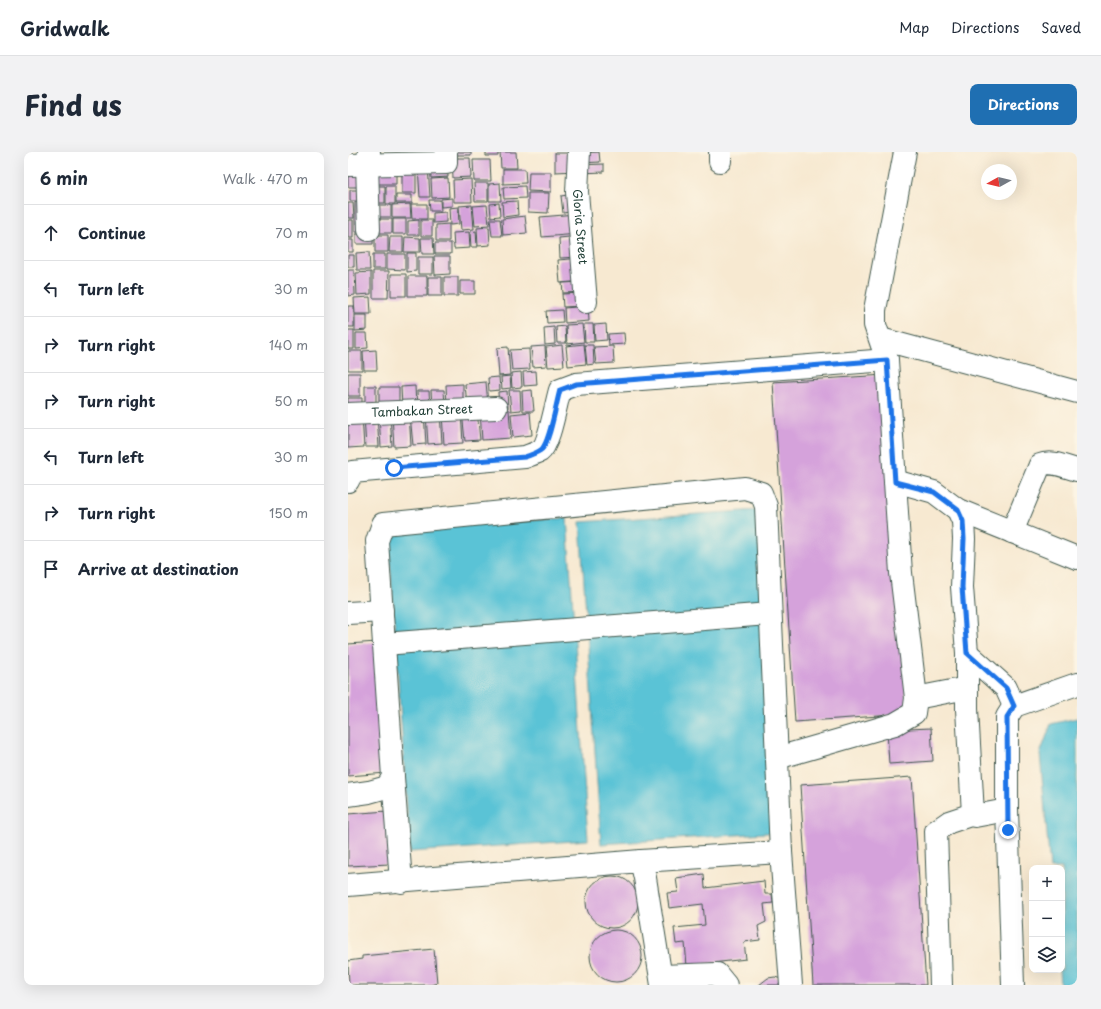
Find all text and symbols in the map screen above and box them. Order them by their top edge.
text: Gridwalk [20,14,110,42]
text: Map [899,17,929,38]
text: Directions [951,17,1019,38]
text: Saved [1041,17,1081,38]
text: Find us [24,83,122,126]
button: Directions [970,84,1077,125]
north arrow [981,164,1017,200]
text: 6 min [40,165,88,191]
text: Walk · 470 m [223,169,308,188]
street label: Gloria Street [569,188,593,265]
text: Continue [78,221,146,244]
icon: ahead [40,222,62,244]
text: 70 m [275,223,308,242]
text: Turn left [78,277,144,300]
icon: left [40,278,62,300]
text: 30 m [274,279,308,298]
text: Turn right [78,333,155,356]
icon: right [40,334,62,356]
text: 140 m [269,335,308,354]
text: Turn right [78,389,155,412]
icon: right [40,390,62,412]
text: 50 m [274,391,308,410]
street label: Tambakan Street [371,399,473,421]
text: Turn left [78,445,144,468]
icon: left [40,446,62,468]
text: 30 m [274,447,308,466]
route start [385,459,403,477]
text: Turn right [78,501,155,524]
icon: right [40,502,62,524]
text: 150 m [269,503,308,522]
text: Arrive at destination [78,557,239,580]
icon: arrive [40,558,62,580]
route end [999,821,1017,839]
map controls [1029,865,1065,973]
button: + [1029,865,1065,901]
button: − [1029,901,1065,937]
button: layers [1029,937,1065,973]

